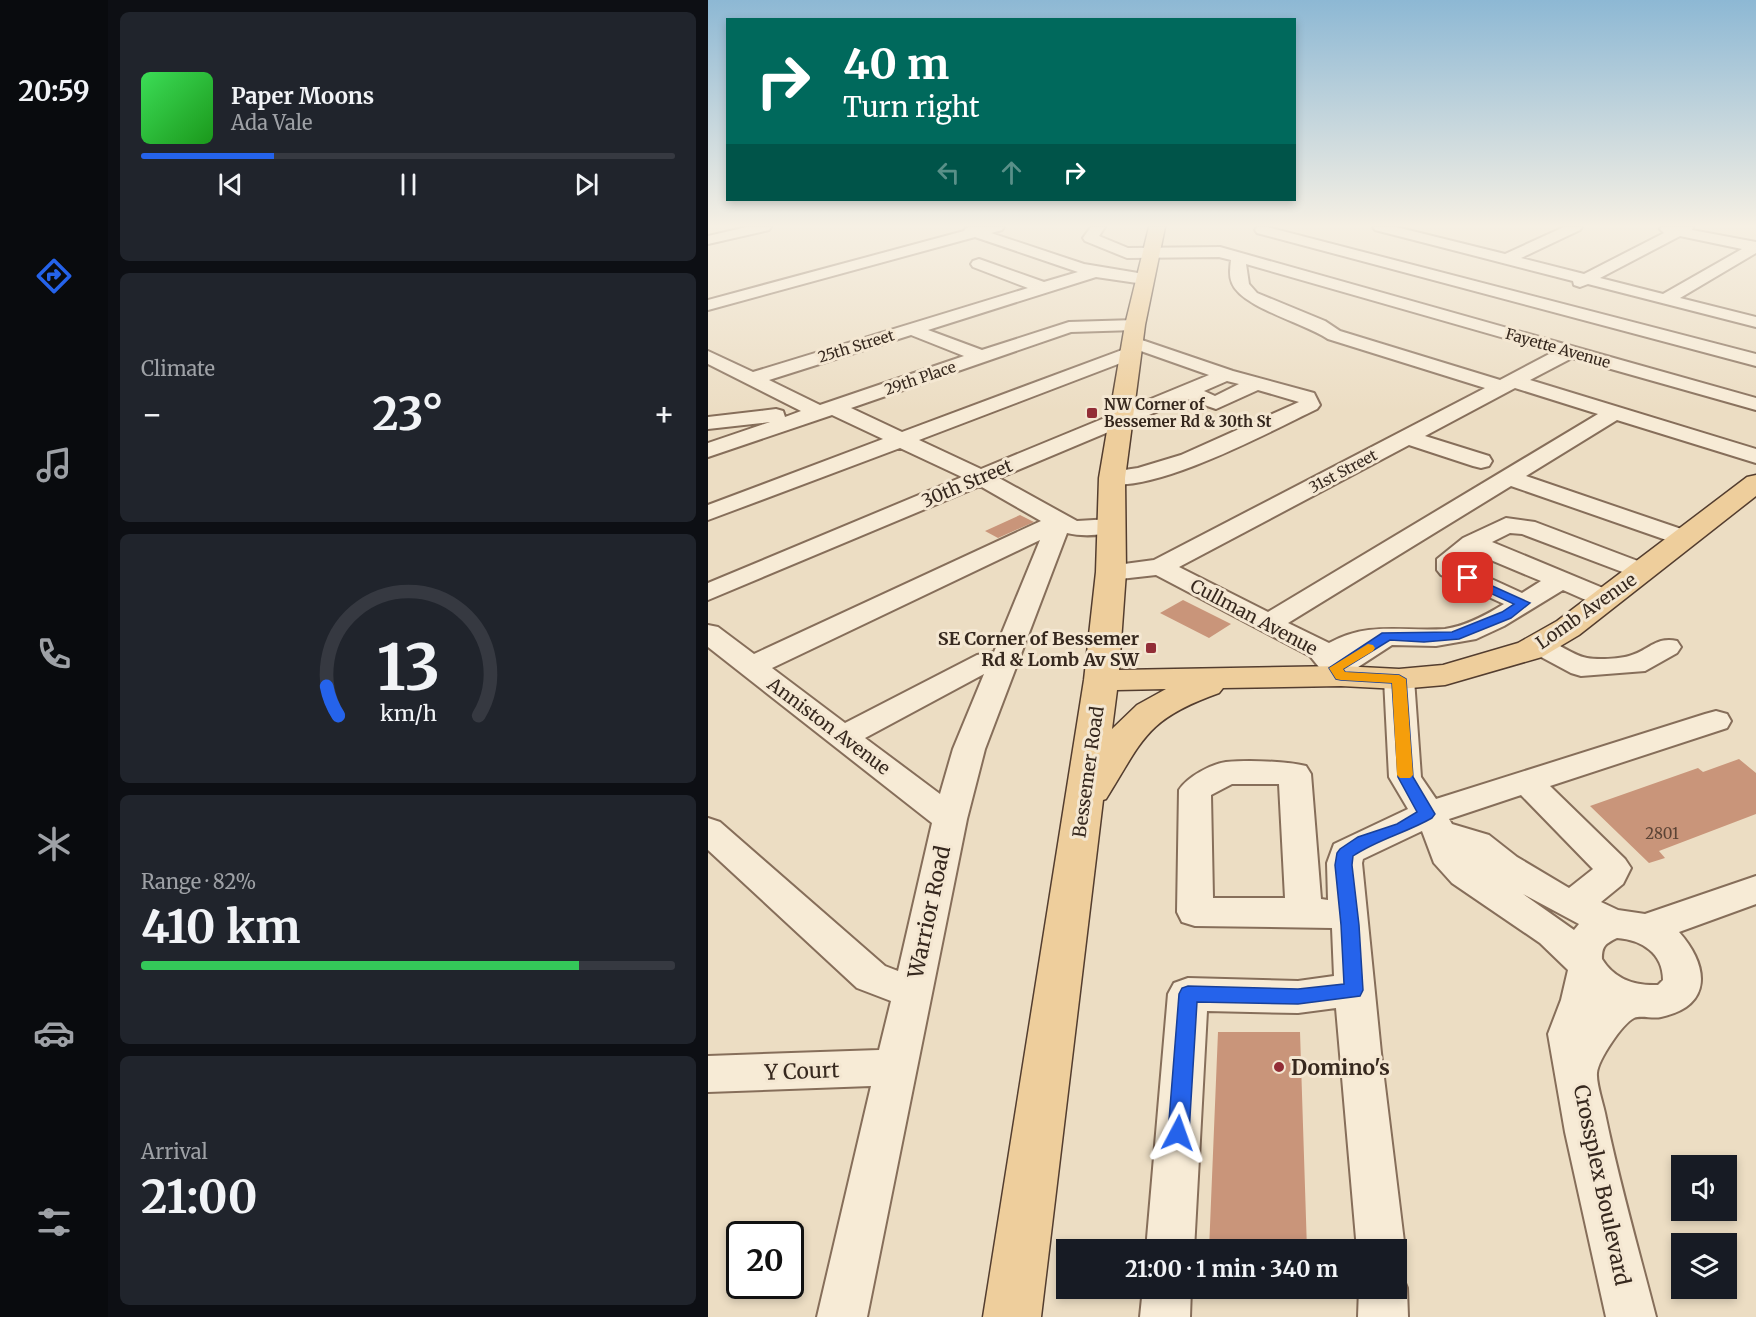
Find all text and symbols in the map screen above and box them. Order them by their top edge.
text: 40 m [843,38,949,90]
icon: right [744,42,822,120]
text: 20:59 [18,74,90,108]
text: Paper Moons [231,82,374,110]
text: Turn right [843,90,980,124]
text: Ada Vale [231,110,312,135]
icon: left [932,156,965,189]
icon: ahead [995,156,1028,189]
icon: right [1058,156,1091,189]
icon: previous [214,168,247,201]
icon: pause [392,168,425,201]
icon: next [570,168,603,201]
icon: directions [33,255,75,297]
street label: Fayette Avenue [1503,324,1613,372]
street label: 25th Street [816,325,897,367]
text: Climate [141,356,215,381]
street label: 29th Place [882,357,958,399]
text: 23° [372,386,444,442]
text: − [141,394,163,435]
text: + [653,394,675,435]
place label: NW Corner of Bessemer Rd & 30th St [1104,395,1272,431]
marker: NW Corner of Bessemer Rd & 30th St [1085,406,1099,420]
icon: music [33,444,75,486]
street label: 31st Street [1306,445,1380,497]
street label: 30th Street [918,454,1016,512]
pin [1442,552,1493,603]
icon: arrive [1451,561,1484,594]
street label: Lomb Avenue [1531,568,1641,654]
street label: Cullman Avenue [1186,574,1322,660]
place label: SE Corner of Bessemer Rd & Lomb Av SW [938,627,1140,671]
text: 13 [376,629,440,707]
icon: phone [33,633,75,675]
marker: SE Corner of Bessemer Rd & Lomb Av SW [1144,641,1158,655]
street label: Anniston Avenue [762,672,895,780]
text: km/h [380,700,436,727]
street label: Bessemer Road [1067,705,1109,839]
icon: climate [33,823,75,865]
house number: 2801 [1645,824,1679,843]
street label: Warrior Road [902,843,956,982]
text: Range · 82% [141,869,256,894]
text: 410 km [141,899,301,955]
icon: car [33,1012,75,1054]
place label: Domino's [1291,1054,1390,1081]
street label: Y Court [763,1056,840,1086]
marker: Domino's [1272,1060,1286,1074]
street label: Crossplex Boulevard [1568,1082,1637,1288]
position arrow [1146,1101,1210,1165]
text: Arrival [141,1139,208,1164]
map controls [1671,1155,1737,1299]
button: sound [1671,1155,1737,1221]
text: 21:00 [141,1169,258,1225]
icon: filters [33,1201,75,1243]
speed limit sign: 20 [726,1221,804,1299]
button: layers [1671,1233,1737,1299]
text: 21:00 · 1 min · 340 m [1125,1255,1338,1283]

